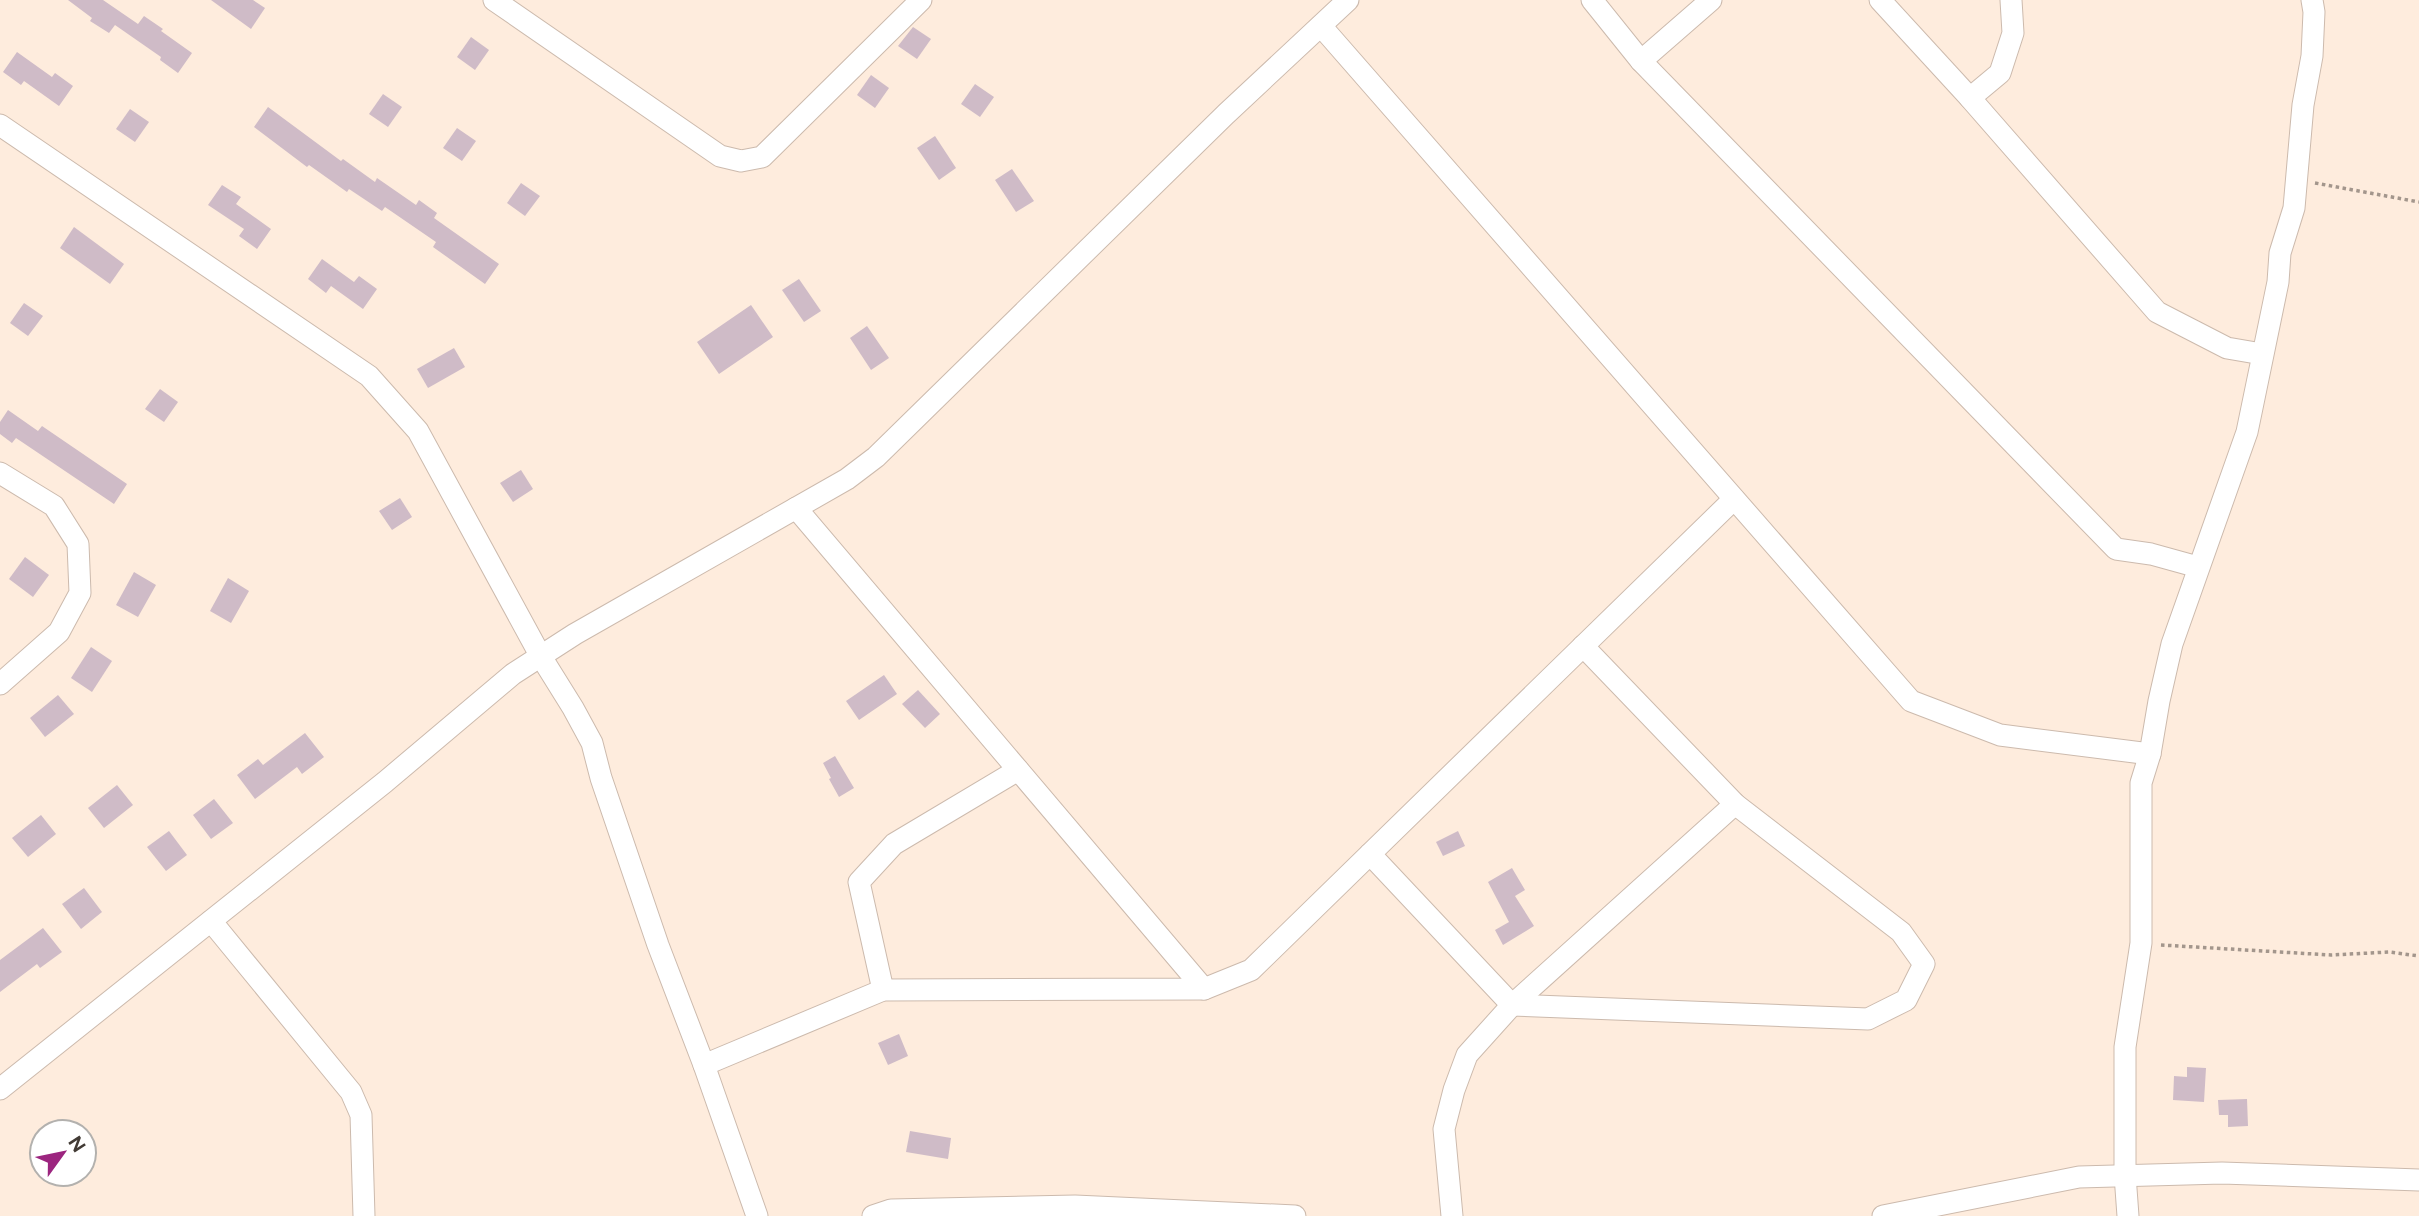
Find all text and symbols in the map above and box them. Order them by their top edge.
north arrow [28,1118,98,1188]
text: N [63,1132,90,1156]

